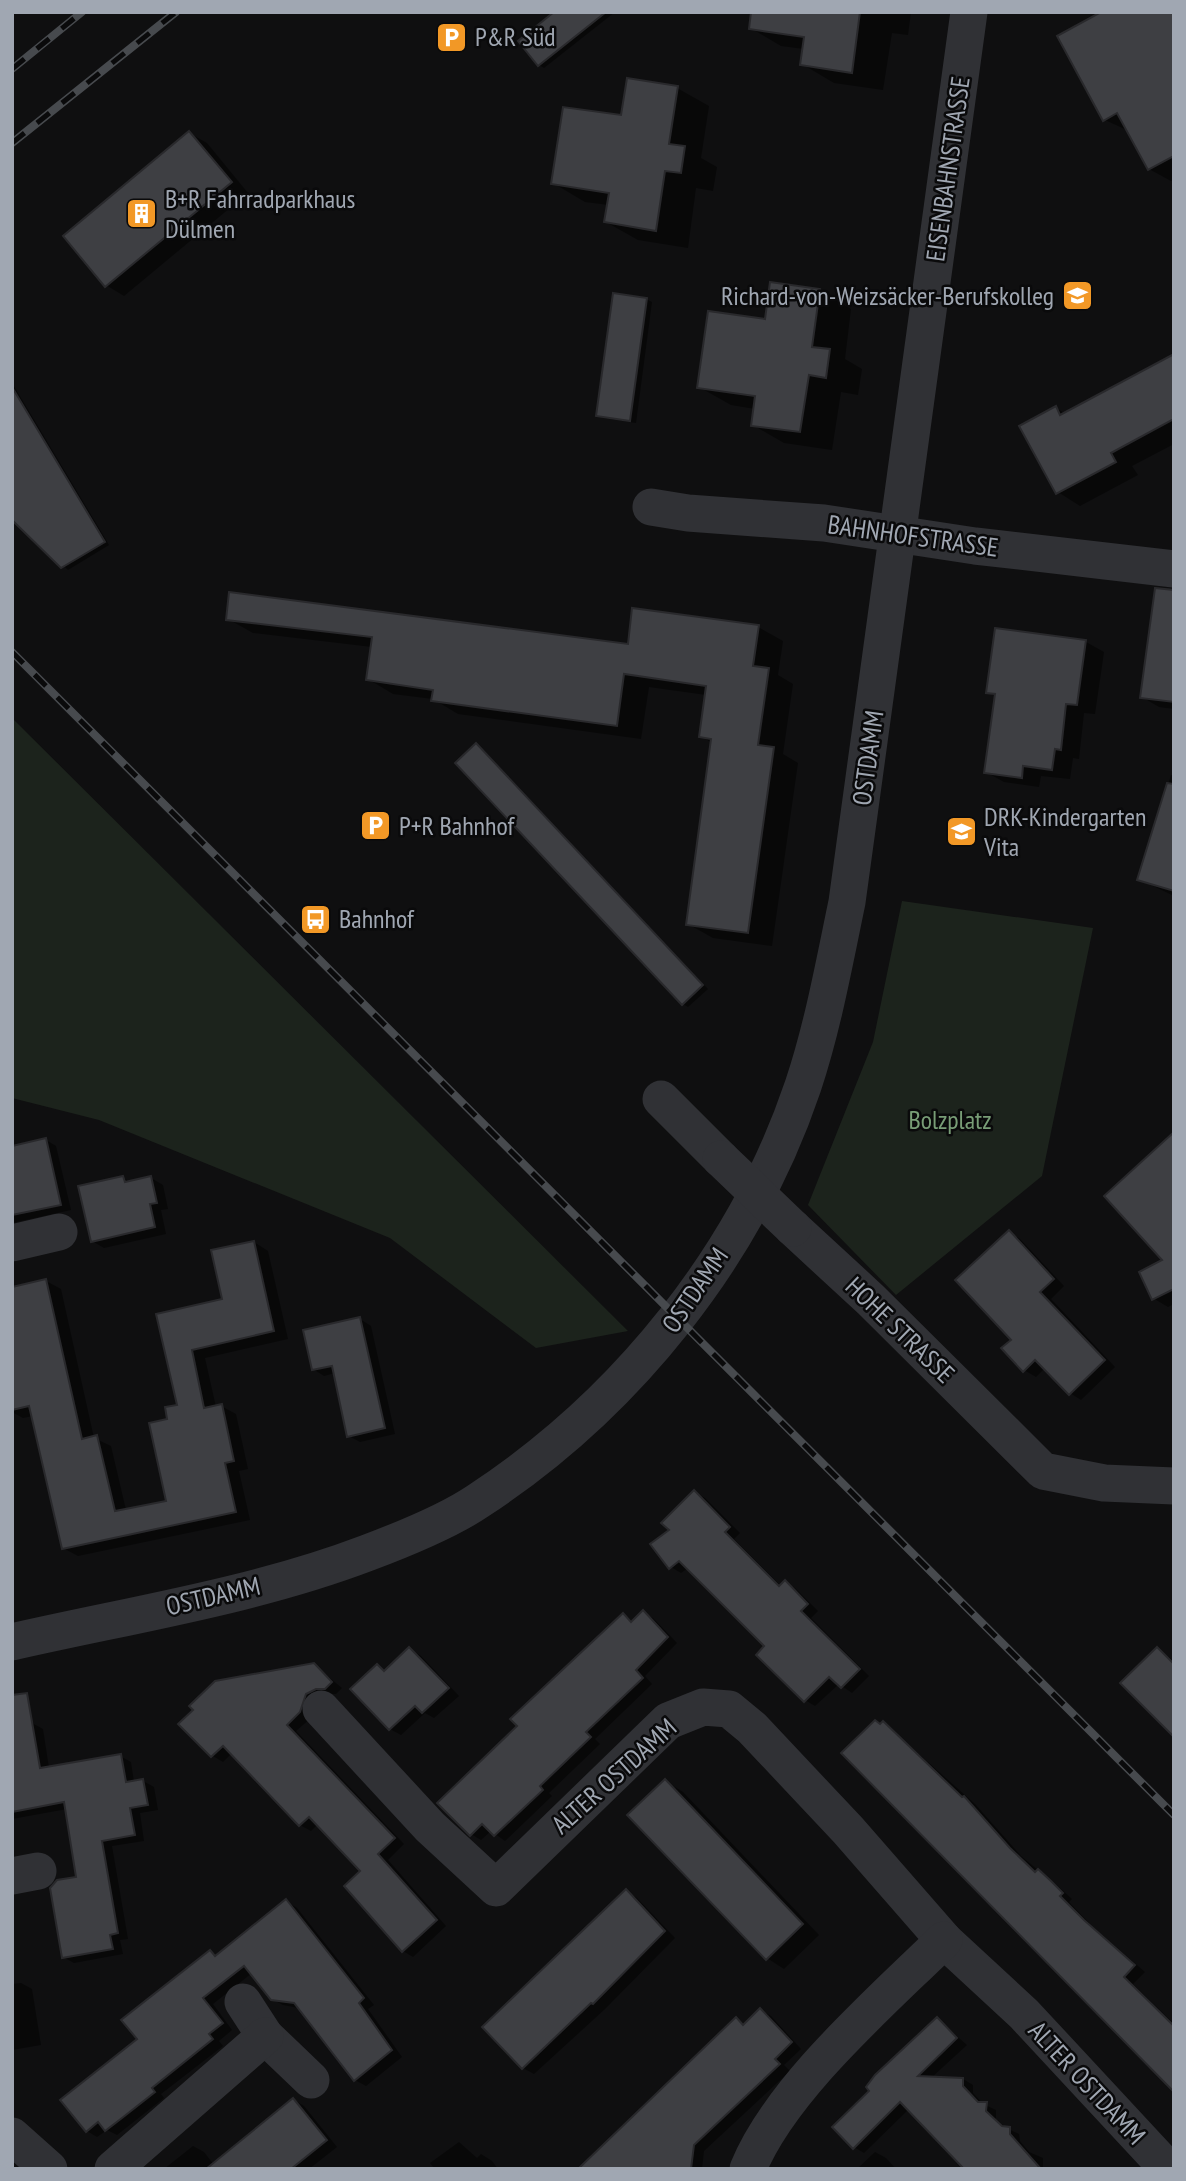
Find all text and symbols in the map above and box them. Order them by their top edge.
parking icon: P&R Süd [435,20,469,54]
place label: P&R Süd [475,20,555,53]
street label: EISENBAHNSTRASSE [918,74,977,263]
place label: B+R Fahrradparkhaus Dülmen [165,182,355,245]
building icon: B+R Fahrradparkhaus Dülmen [125,197,159,231]
place label: Richard-von-Weizsäcker-Berufskolleg [721,279,1054,312]
school or university icon: Richard-von-Weizsäcker-Berufskolleg [1060,279,1094,313]
street label: BAHNHOFSTRASSE [826,507,1000,564]
street label: OSTDAMM [845,708,890,808]
place label: DRK-Kindergarten Vita [983,800,1146,863]
parking icon: P+R Bahnhof [359,809,393,843]
place label: P+R Bahnhof [399,809,515,842]
school or university icon: DRK-Kindergarten Vita [944,815,978,849]
bus stop icon: Bahnhof [299,902,333,936]
place label: Bahnhof [339,902,415,935]
park label: Bolzplatz [908,1103,992,1136]
street label: OSTDAMM [654,1241,735,1339]
street label: HOHE STRASSE [839,1269,962,1390]
street label: OSTDAMM [163,1569,263,1622]
street label: ALTER OSTDAMM [544,1711,683,1840]
street label: ALTER OSTDAMM [1022,2014,1153,2151]

